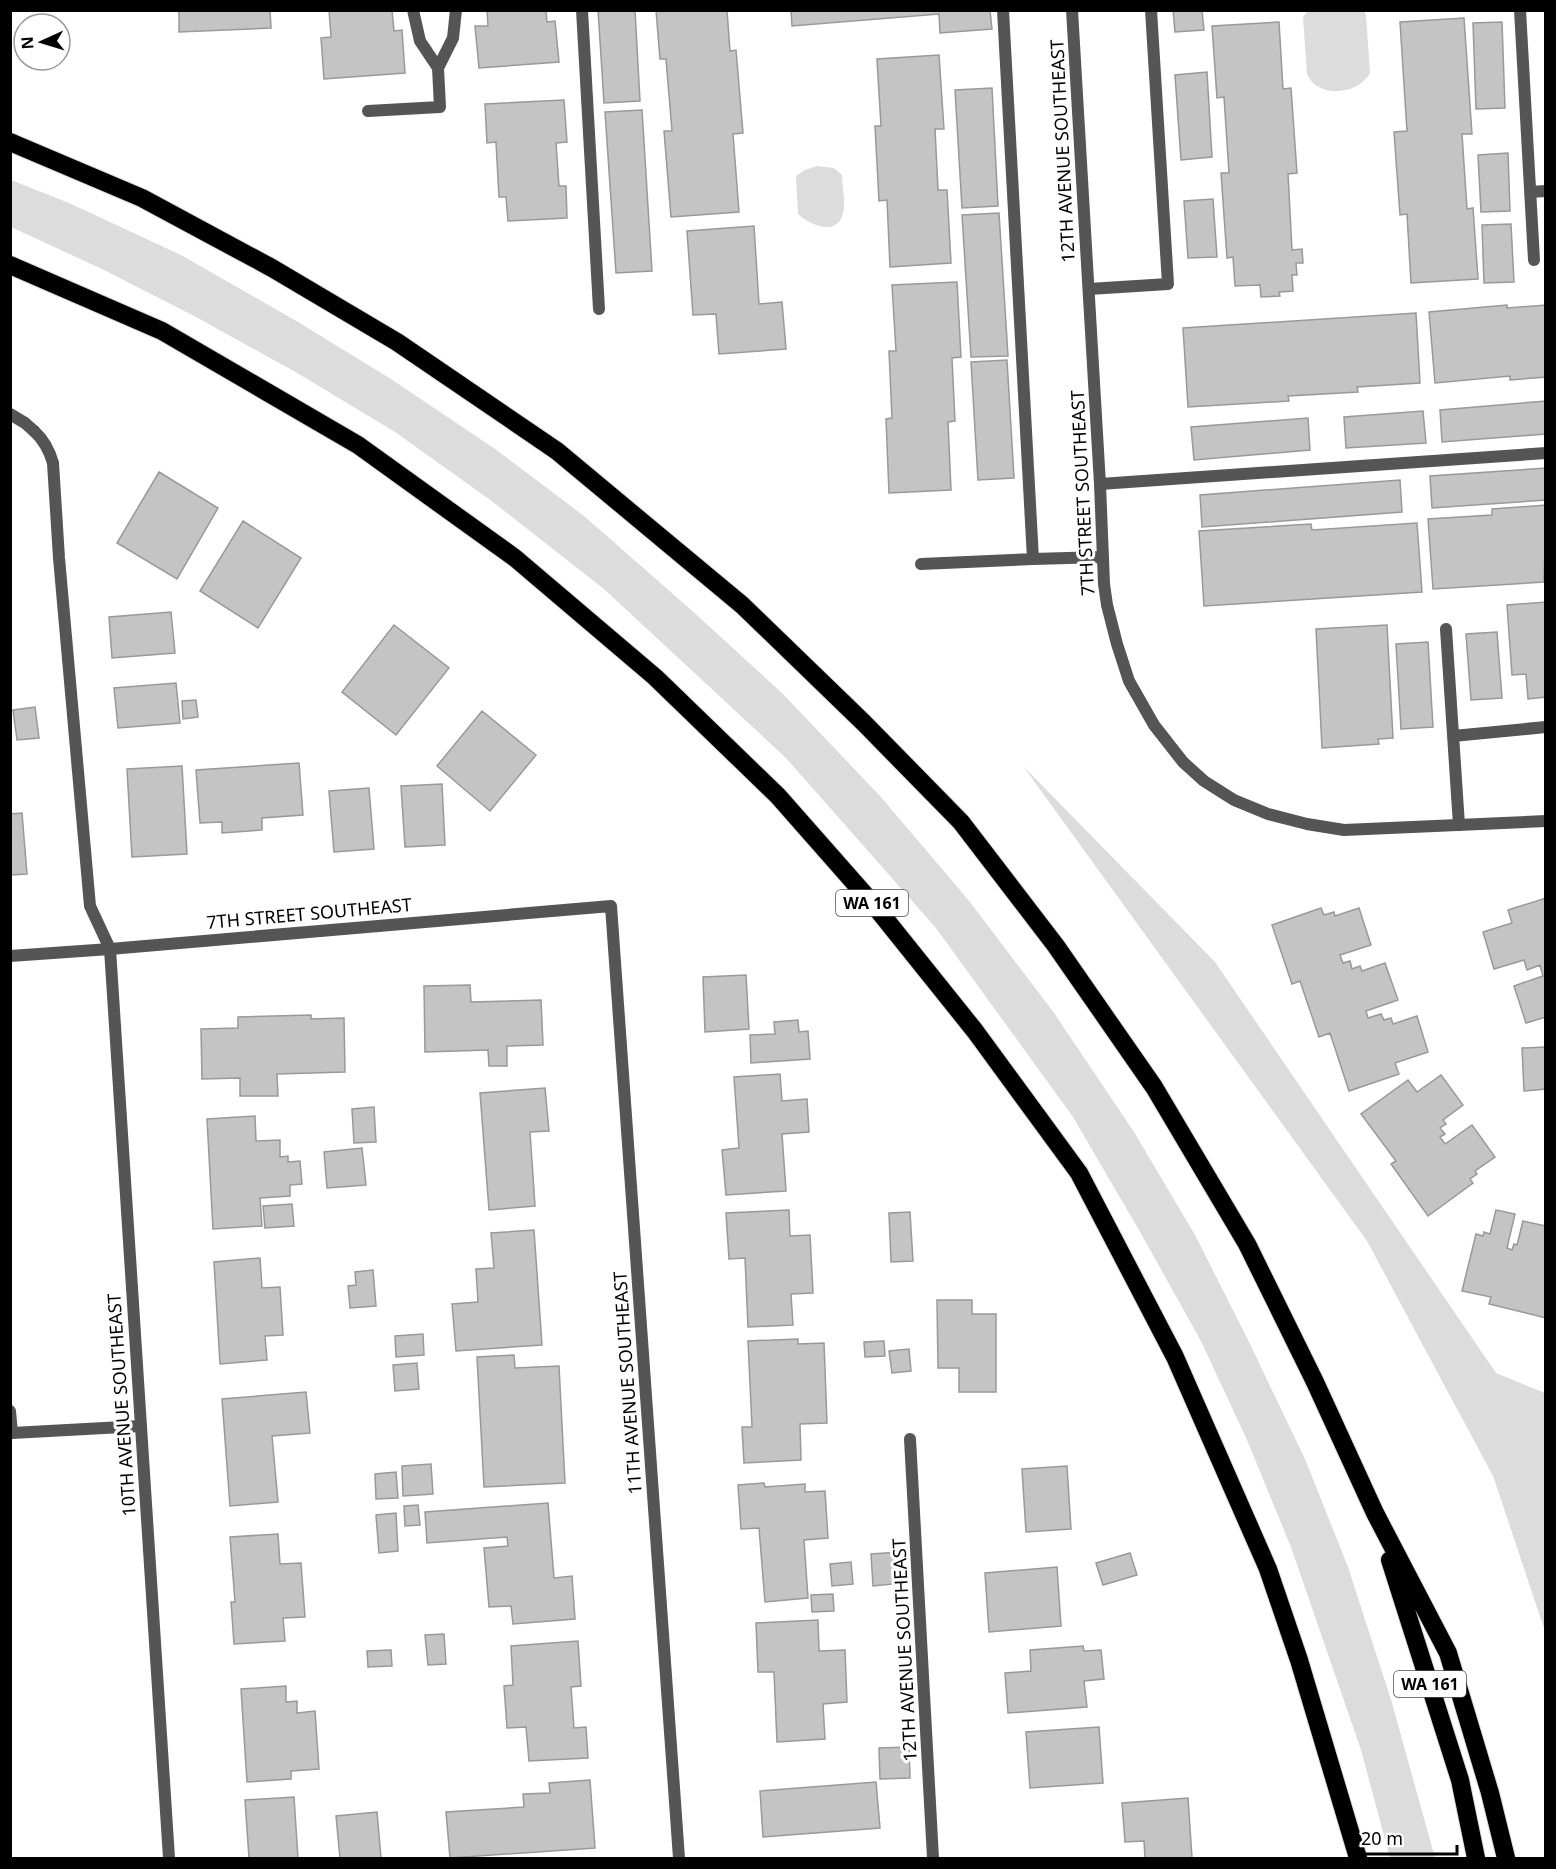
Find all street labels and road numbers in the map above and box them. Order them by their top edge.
street label: 12TH AVENUE SOUTHEAST [1044,39,1080,263]
street label: 7TH STREET SOUTHEAST [1065,390,1099,596]
road number: WA 161 [836,890,908,916]
street label: 7TH STREET SOUTHEAST [205,892,413,934]
street label: 11TH AVENUE SOUTHEAST [607,1271,647,1495]
street label: 10TH AVENUE SOUTHEAST [101,1293,141,1517]
street label: 12TH AVENUE SOUTHEAST [886,1538,922,1762]
road number: WA 161 [1394,1671,1466,1697]

